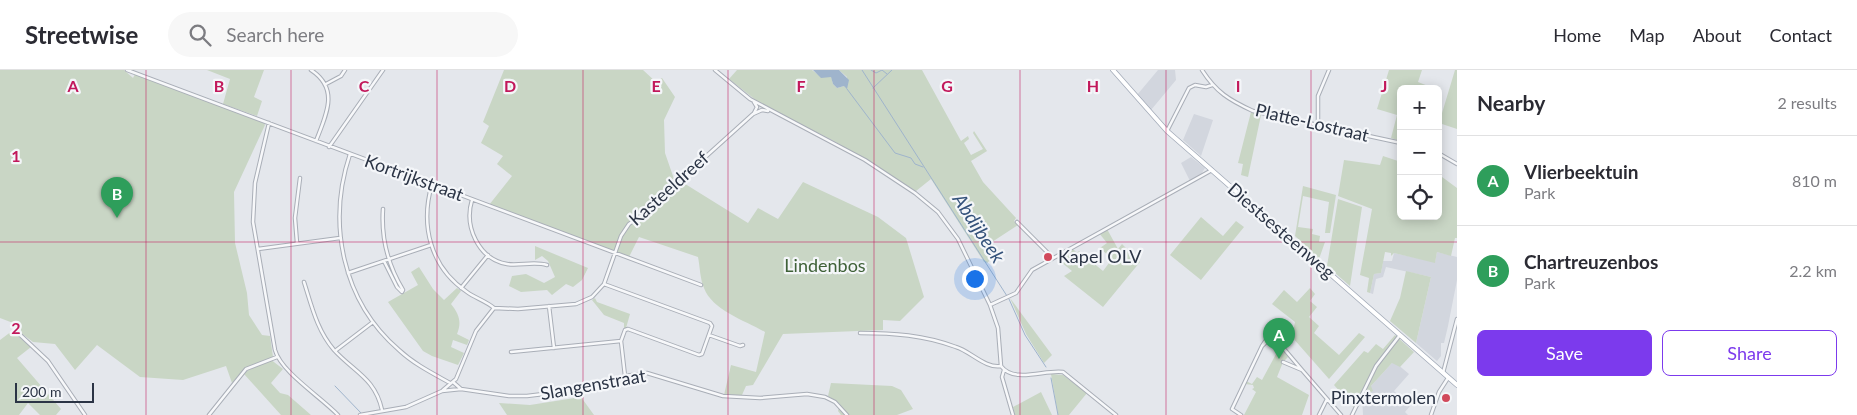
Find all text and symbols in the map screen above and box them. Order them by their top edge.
search box [168,12,518,57]
text: Streetwise [25,20,138,49]
icon: search [186,21,214,49]
text: Search here [226,23,324,46]
text: Home [1553,24,1601,46]
text: Map [1629,24,1665,46]
text: About [1693,24,1742,46]
text: Contact [1770,24,1832,46]
text: A [66,76,79,95]
text: B [214,76,224,95]
text: C [359,76,370,95]
text: D [504,76,516,95]
text: E [651,76,661,95]
text: F [796,76,806,95]
text: G [941,76,953,95]
text: H [1087,76,1099,95]
text: I [1236,76,1240,95]
text: J [1381,76,1387,95]
map controls [1397,85,1442,220]
button: + [1397,85,1442,130]
text: Nearby [1477,90,1545,115]
text: 2 results [1777,93,1837,112]
street label: Platte-Lostraat [1253,98,1372,146]
button: − [1397,130,1442,175]
text: 1 [11,146,21,165]
street label: Kasteeldreef [624,146,713,230]
street label: Kortrijkstraat [362,149,467,205]
text: Vlierbeektuin [1524,160,1639,183]
text: A [1487,171,1499,190]
text: 810 m [1792,171,1837,190]
button: locate [1397,175,1442,220]
pin: B [101,177,133,218]
street label: Diestsesteenweg [1224,178,1340,283]
text: Park [1524,183,1555,202]
water label: Abdijbeek [948,188,1011,268]
place label: Kapel OLV [1058,245,1142,267]
text: Chartreuzenbos [1524,250,1658,273]
marker: Kapel OLV [1042,251,1054,263]
park label: Lindenbos [784,254,866,276]
text: B [1488,261,1498,280]
text: 2.2 km [1789,261,1837,280]
your location [962,266,988,292]
text: Park [1524,273,1555,292]
text: 2 [11,318,21,337]
pin: A [1263,318,1295,359]
button: Save [1477,330,1652,376]
button: Share [1662,330,1837,376]
street label: Slangenstraat [538,364,648,404]
scale bar [15,380,94,403]
text: 200 m [22,383,61,400]
place label: Pinxtermolen [1331,386,1436,408]
marker: Pinxtermolen [1440,392,1452,404]

